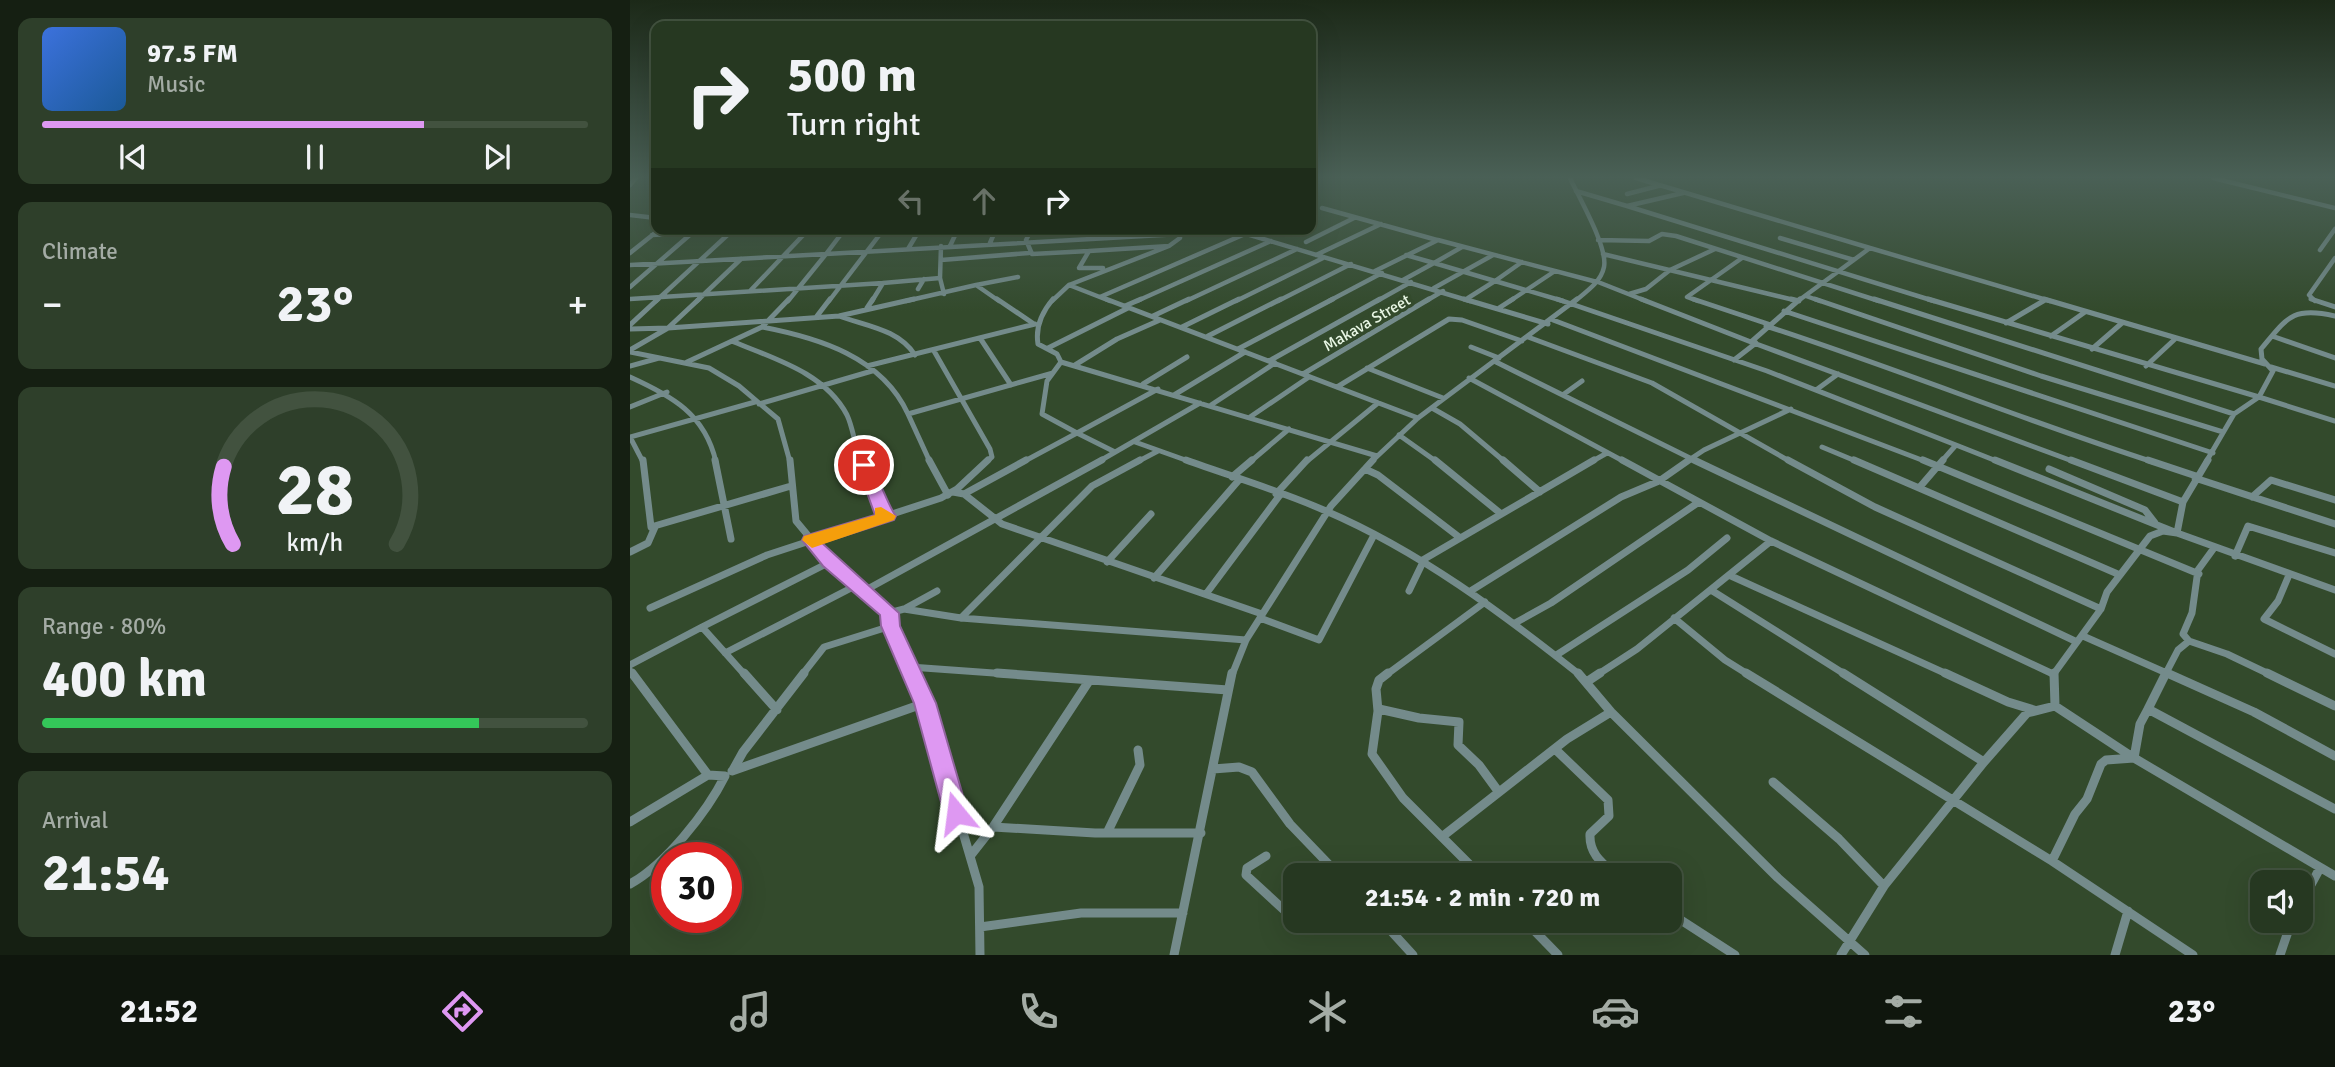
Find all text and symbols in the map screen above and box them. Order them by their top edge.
text: 97.5 FM [147,38,238,70]
text: 500 m [787,45,917,105]
icon: right [672,49,763,140]
text: Music [147,70,205,99]
text: Turn right [787,105,920,144]
icon: previous [114,138,152,176]
icon: pause [296,138,334,176]
icon: next [478,138,516,176]
icon: left [892,182,930,220]
icon: ahead [965,182,1003,220]
icon: right [1038,182,1076,220]
text: Climate [42,237,118,266]
text: 23° [277,272,353,336]
text: − [42,281,63,328]
text: + [567,281,588,328]
street label: Makava Street [1320,290,1415,356]
pin [834,435,894,495]
text: 28 [276,446,354,535]
icon: arrive [845,446,883,484]
text: km/h [287,526,343,557]
text: Range · 80% [42,612,166,641]
text: 400 km [42,647,207,711]
position arrow [919,776,993,850]
text: Arrival [42,806,108,835]
text: 21:54 [42,841,170,905]
speed limit sign: 30 [651,842,742,933]
map controls [2250,870,2313,933]
button: sound [2250,870,2313,933]
text: 21:54 · 2 min · 720 m [1365,882,1600,914]
icon: directions [438,987,487,1036]
icon: music [726,987,775,1036]
icon: phone [1014,987,1063,1036]
icon: climate [1303,987,1352,1036]
icon: car [1591,987,1640,1036]
icon: filters [1879,987,1928,1036]
text: 21:52 [120,992,198,1031]
text: 23° [2168,992,2215,1031]

